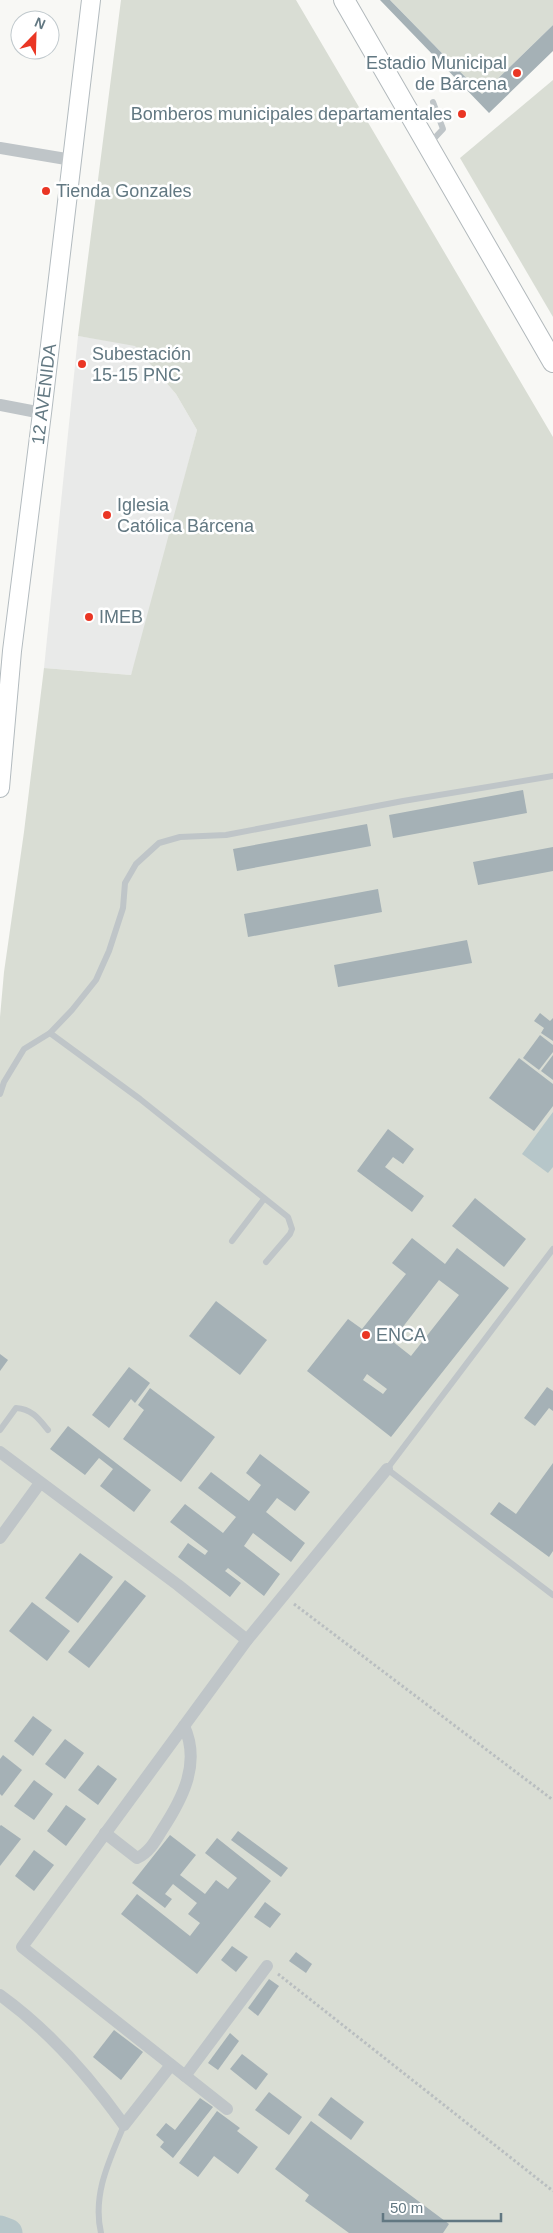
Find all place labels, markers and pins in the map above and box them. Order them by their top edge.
place label: Estadio Municipal de Bárcena [366,53,508,94]
marker: Estadio Municipal de Bárcena [511,67,523,79]
place label: Bomberos municipales departamentales [131,104,452,124]
marker: Bomberos municipales departamentales [456,108,468,120]
place label: Tienda Gonzales [56,181,191,201]
marker: Tienda Gonzales [40,185,52,197]
place label: Subestación 15-15 PNC [92,344,191,385]
marker: Subestación 15-15 PNC [76,358,88,370]
place label: Iglesia Católica Bárcena [117,495,255,536]
marker: Iglesia Católica Bárcena [101,509,113,521]
place label: IMEB [99,607,143,627]
marker: IMEB [83,611,95,623]
place label: ENCA [376,1325,426,1345]
marker: ENCA [360,1329,372,1341]

